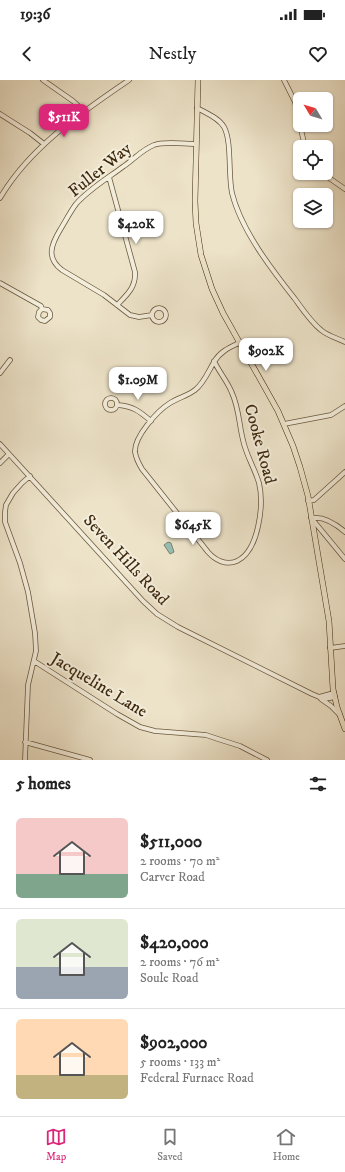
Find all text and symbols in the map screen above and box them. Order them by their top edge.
text: 19:36 [20,5,50,24]
icon: back [16,43,38,65]
text: Nestly [149,43,196,65]
icon: heart [307,43,329,65]
north arrow [293,92,333,132]
map controls [293,92,333,228]
pin: $511K [36,104,92,138]
text: $511K [48,109,80,125]
street label: Fuller Way [64,137,137,202]
button: locate [293,140,333,180]
button: layers [293,188,333,228]
pin: $420K [108,211,164,245]
text: $420K [117,216,155,232]
pin: $902K [238,338,294,372]
text: $902K [248,343,284,359]
pin: $1.09M [105,367,171,401]
text: $1.09M [118,372,158,388]
street label: Cooke Road [239,402,281,487]
street label: Seven Hills Road [78,510,174,610]
pin: $645K [165,512,221,546]
text: $645K [175,517,211,533]
street label: Jacqueline Lane [45,646,151,722]
text: 5 homes [16,773,71,795]
icon: filters [307,773,329,795]
text: $511,000 [140,831,202,853]
icon: home [48,834,96,882]
text: 2 rooms · 70 m² [140,853,220,869]
text: Carver Road [140,869,205,885]
text: $420,000 [140,932,209,954]
icon: home [48,935,96,983]
text: 2 rooms · 76 m² [140,954,219,970]
text: Soule Road [140,970,198,986]
text: $902,000 [140,1032,207,1054]
icon: home [48,1035,96,1083]
text: 5 rooms · 133 m² [140,1054,220,1070]
text: Federal Furnace Road [140,1070,254,1086]
tab: Map [45,1126,67,1164]
tab: Saved [157,1126,183,1164]
tab: Home [273,1126,300,1164]

